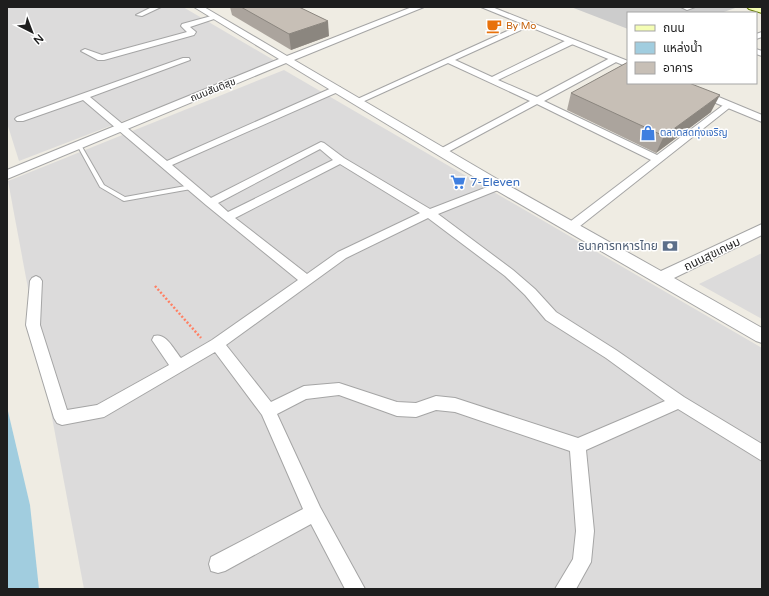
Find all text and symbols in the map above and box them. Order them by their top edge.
north arrow [12,12,52,52]
legend [627,12,757,84]
cafe icon: By Mo [485,17,503,35]
place label: By Mo [506,20,536,32]
text: ถนน [663,21,685,35]
text: N [31,31,46,47]
text: แหล่งน้ำ [663,39,702,55]
text: อาคาร [663,61,693,75]
street label: ถนนสันติสุข [189,76,237,104]
shop icon: ตลาดสดทุ่งเจริญ [639,124,657,142]
place label: ตลาดสดทุ่งเจริญ [660,126,728,139]
supermarket icon: 7-Eleven [449,173,467,191]
place label: 7-Eleven [470,175,520,189]
street label: ถนนสุขเกษม [681,234,743,274]
bank icon: ธนาคารทหารไทย [661,237,679,255]
place label: ธนาคารทหารไทย [578,239,658,253]

